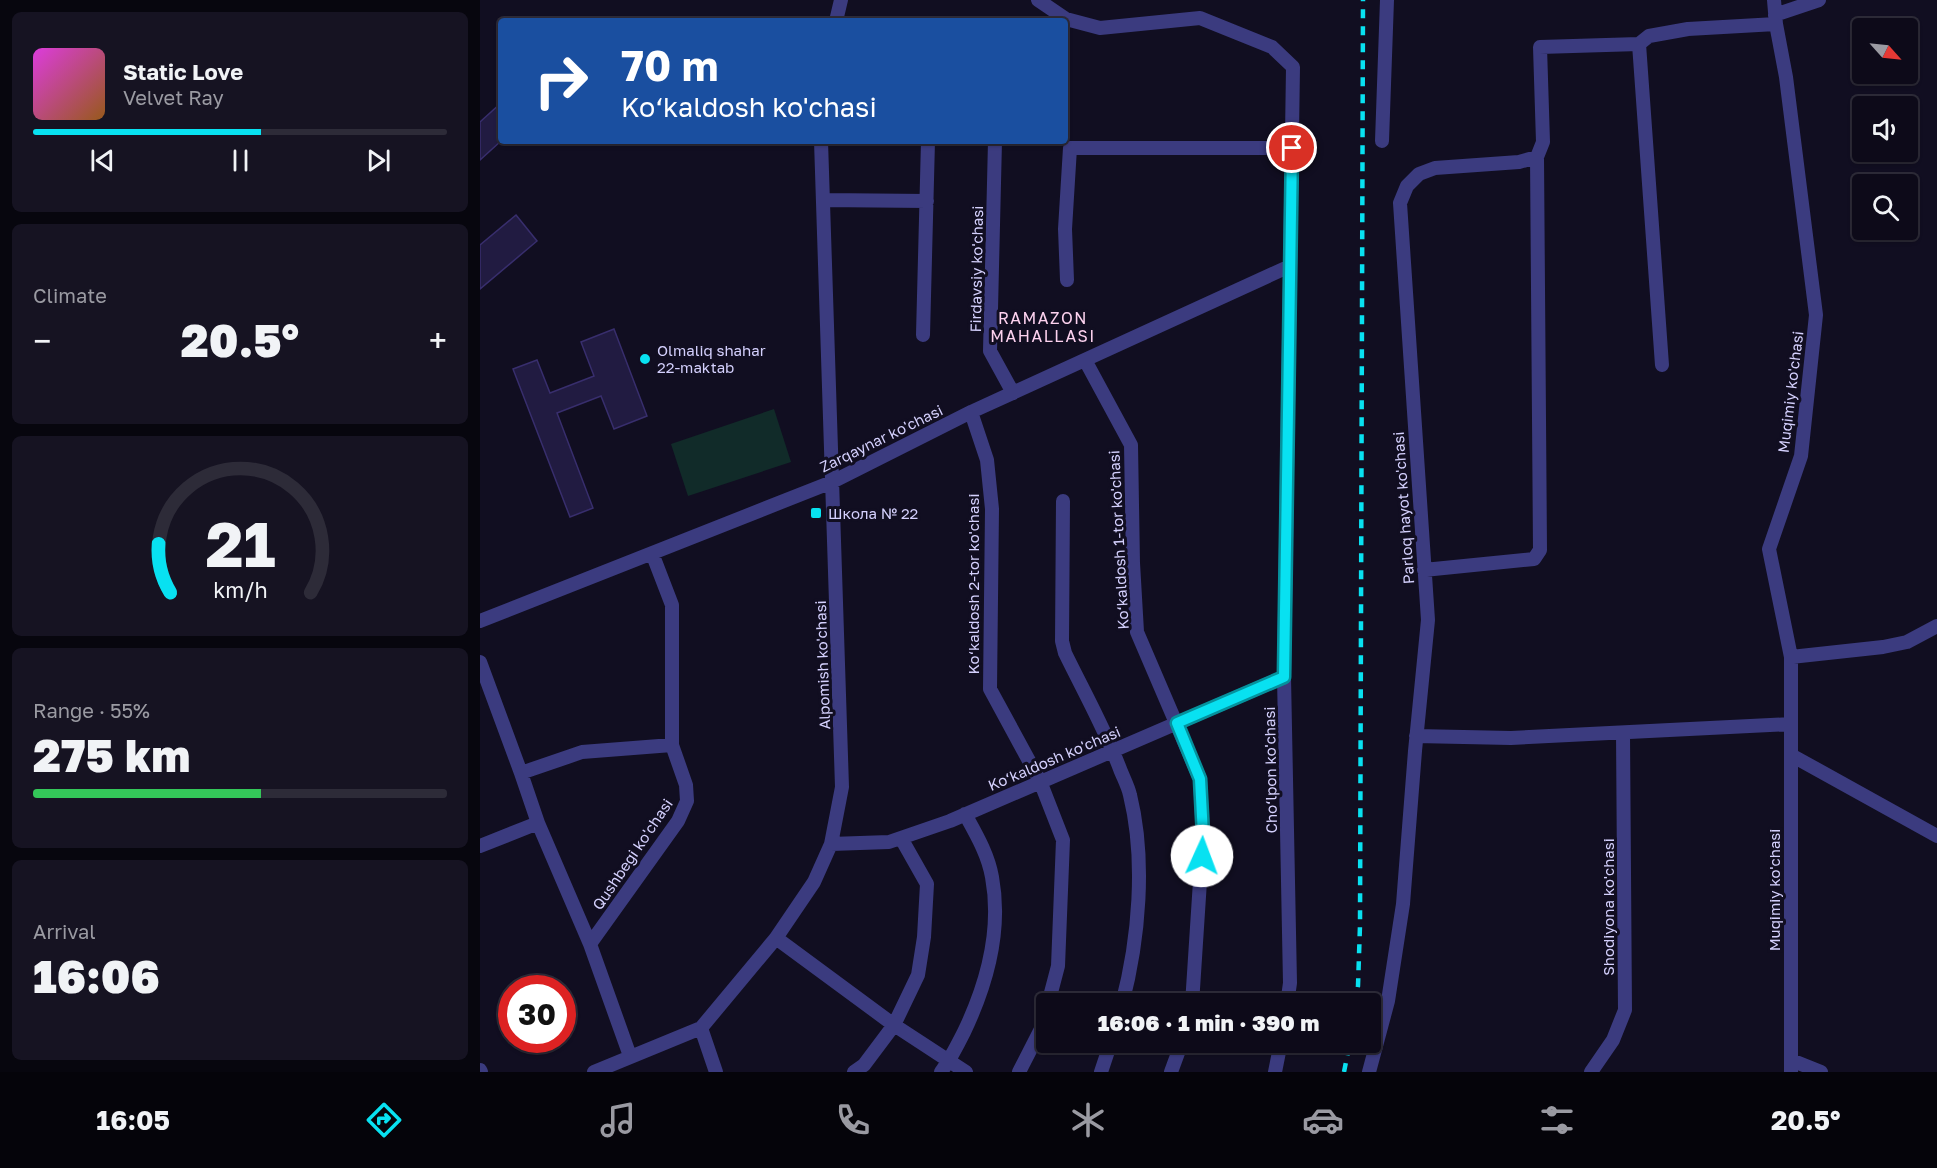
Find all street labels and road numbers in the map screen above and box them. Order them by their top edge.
street label: Firdavsiy ko'chasi [966,206,986,332]
street label: Muqimiy ko'chasi [1774,330,1806,454]
street label: Zarqaynar ko'chasi [817,400,945,476]
street label: Parloq hayot ko'chasi [1389,431,1417,585]
street label: Ko‘kaldosh 1-tor ko'chasi [1104,450,1132,630]
street label: Ko‘kaldosh 2-tor ko'chasi [964,493,982,675]
street label: Alpomish ko'chasi [811,600,833,730]
street label: Cho‘lpon ko'chasi [1260,706,1280,834]
street label: Ko‘kaldosh ko'chasi [985,722,1123,794]
street label: Qushbegi ko'chasi [588,795,676,913]
street label: Muqimiy ko'chasi [1765,829,1783,951]
street label: Shodiyona ko'chasi [1599,838,1617,976]

